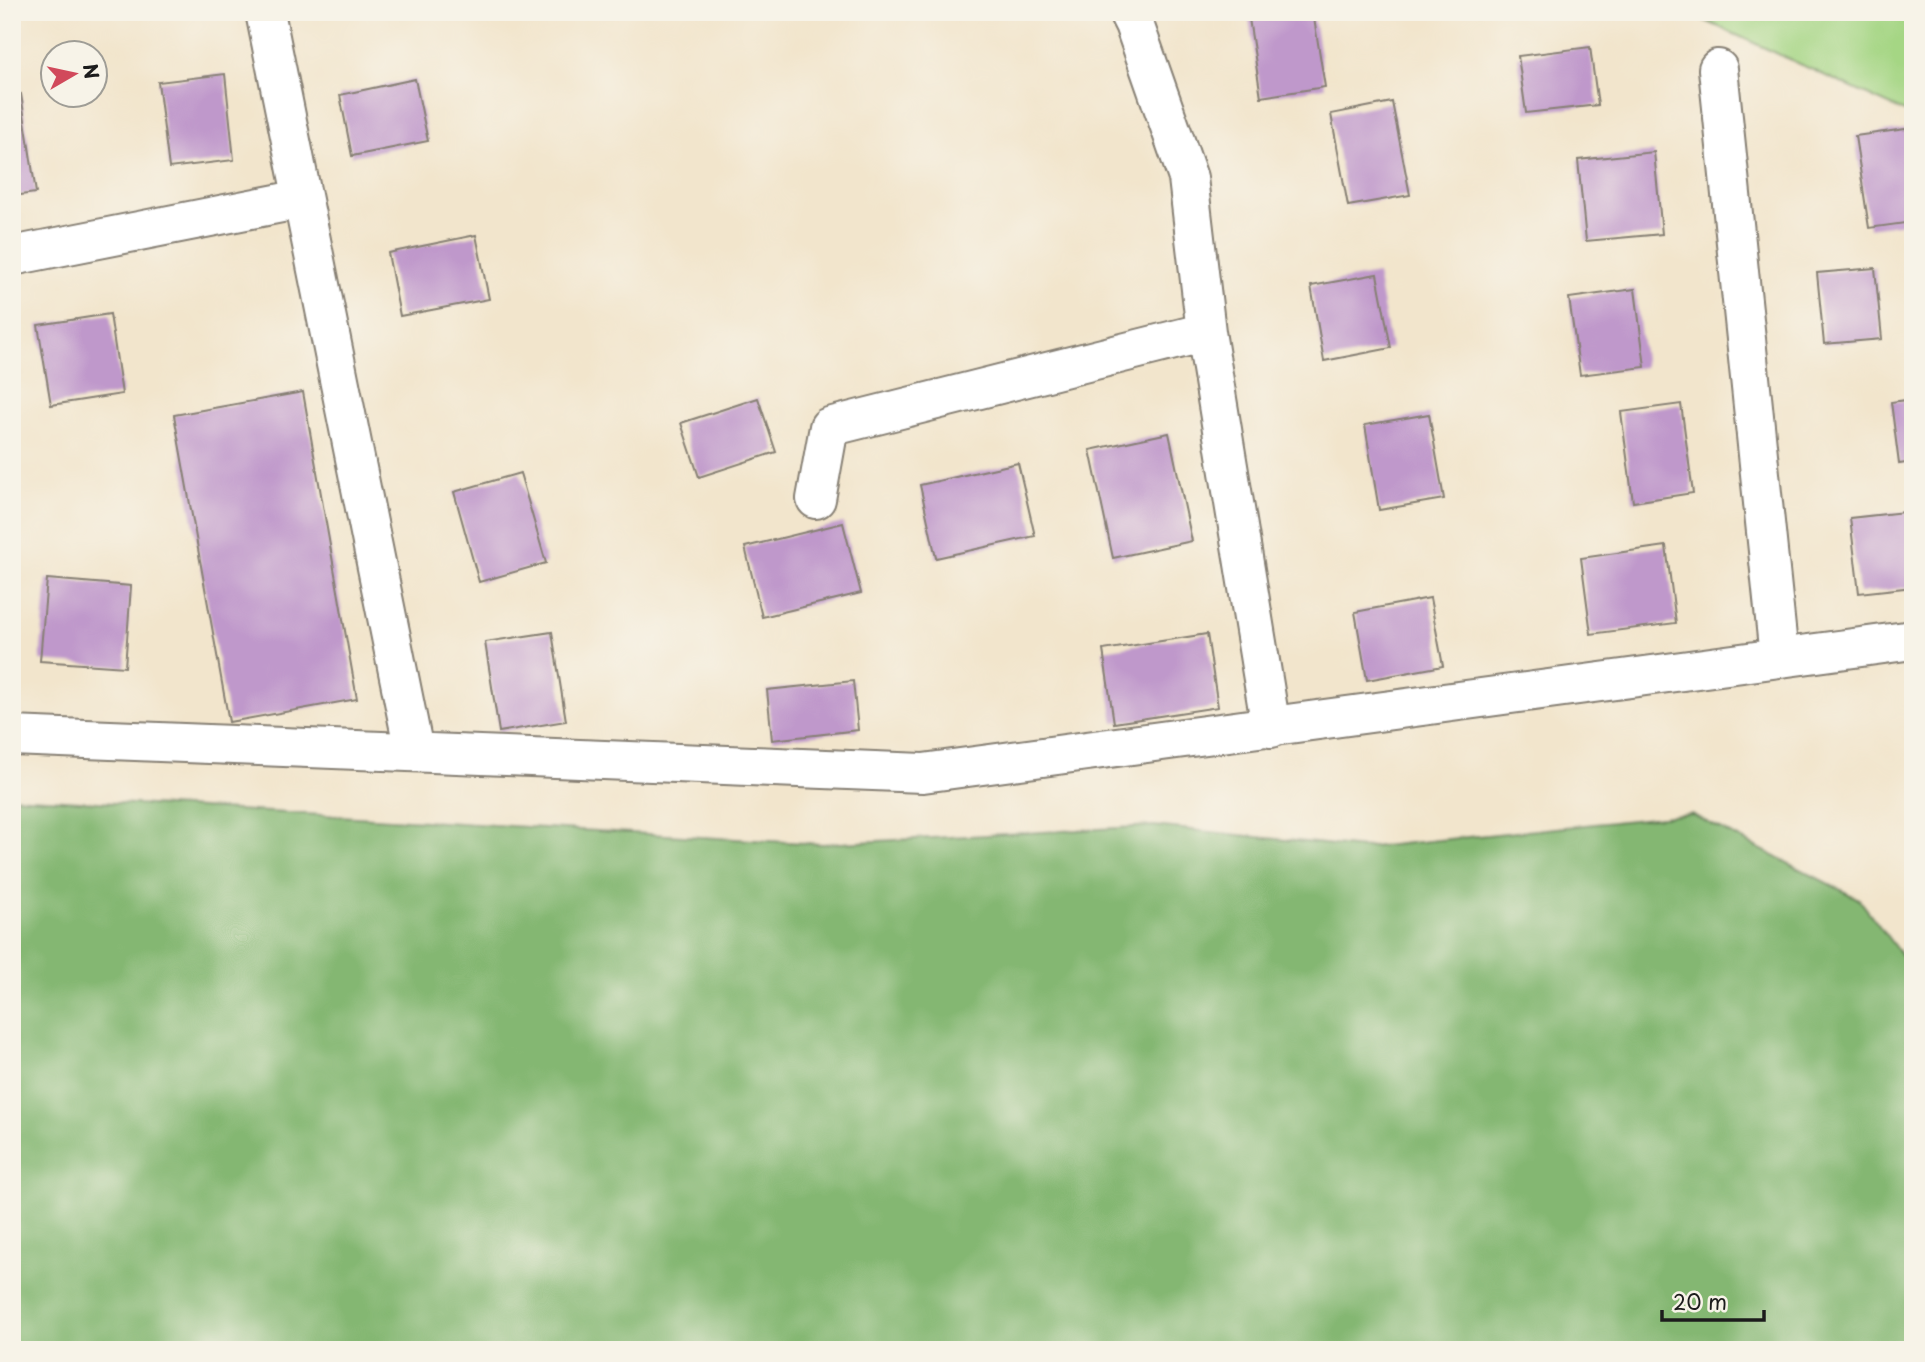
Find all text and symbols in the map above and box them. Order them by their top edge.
north arrow [38,38,108,108]
text: N [77,62,107,81]
scale bar [1662,1278,1764,1322]
text: 20 m [1673,1285,1727,1317]

